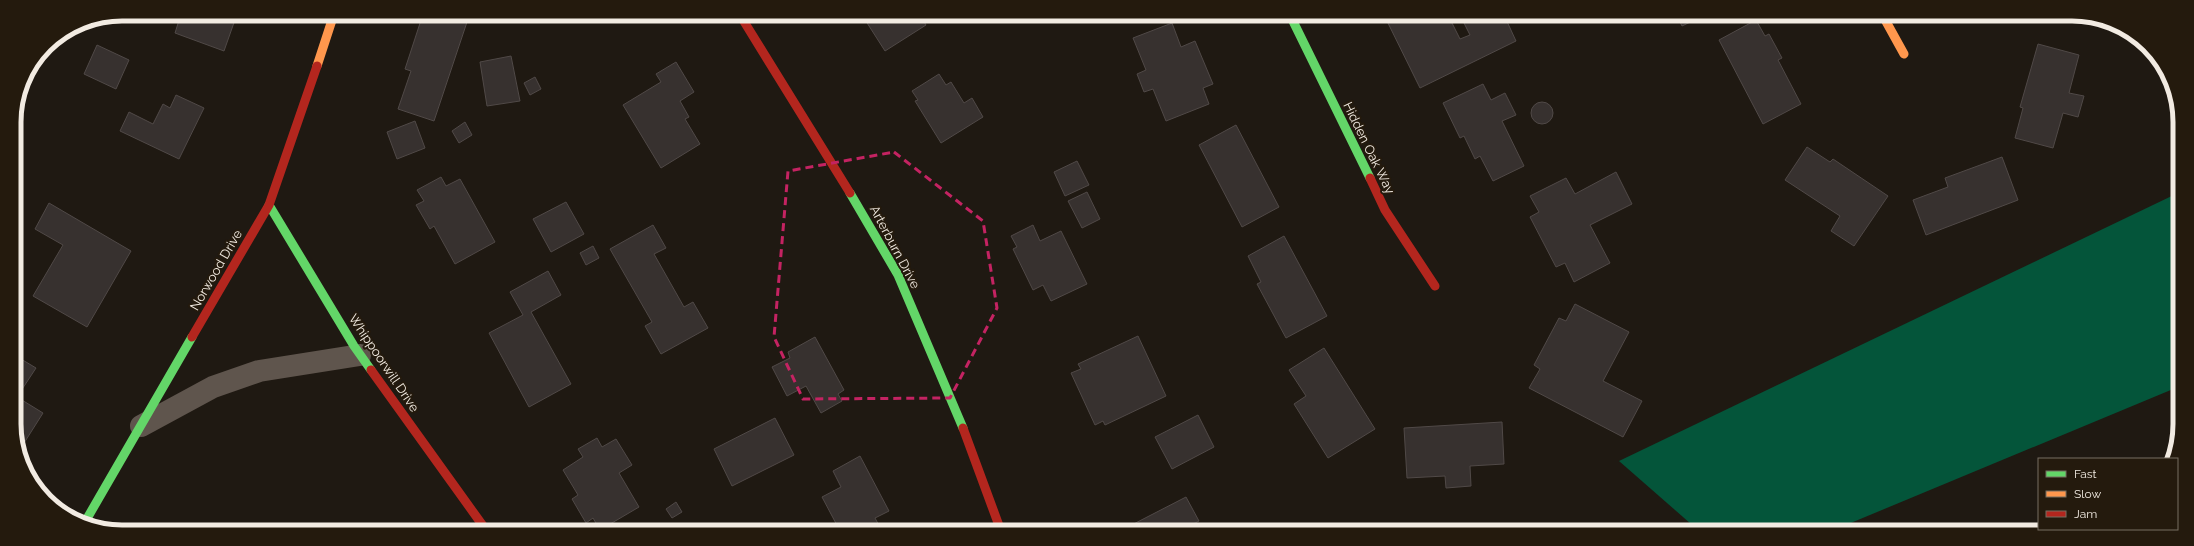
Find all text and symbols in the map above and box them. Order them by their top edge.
street label: Hidden Oak Way [1340,100,1398,196]
street label: Arterburn Drive [867,203,923,291]
street label: Norwood Drive [187,227,245,313]
street label: Whippoorwill Drive [346,311,422,415]
legend [2038,458,2178,530]
text: Fast [2074,467,2097,481]
text: Slow [2074,487,2101,501]
text: Jam [2074,507,2097,521]

